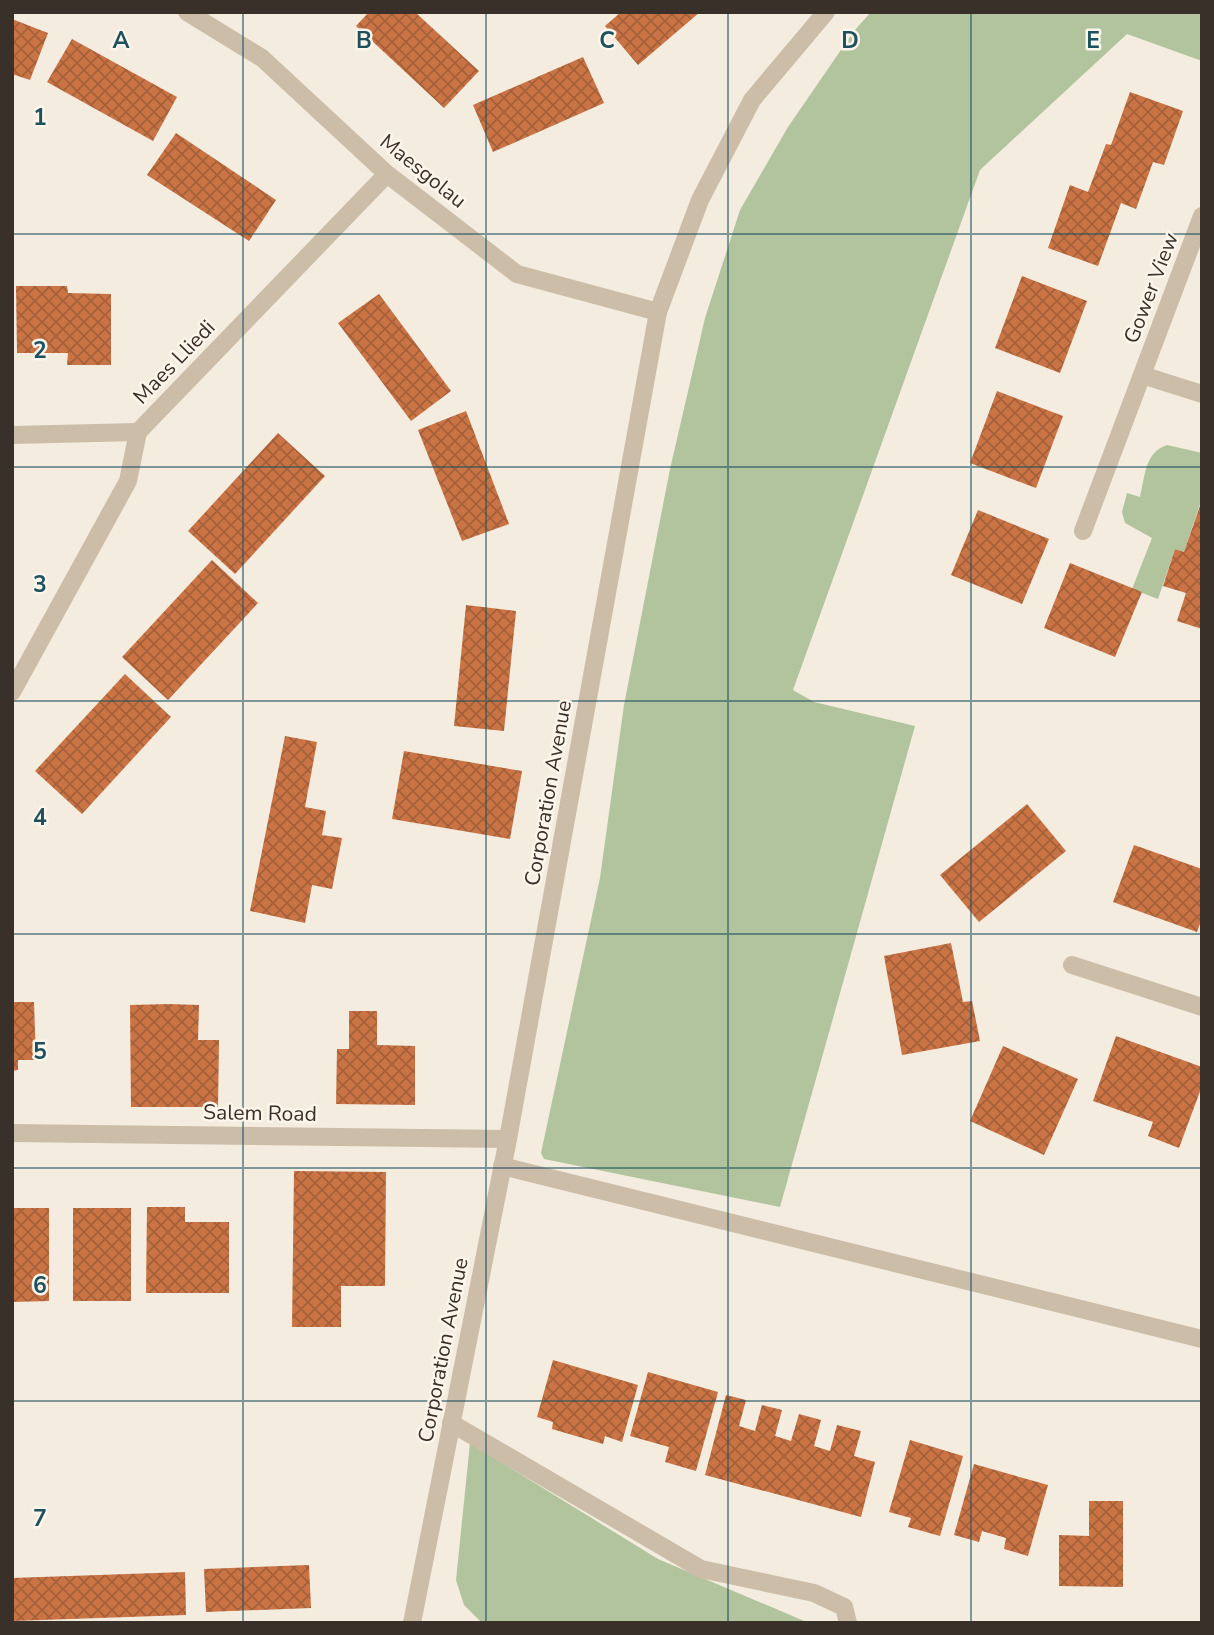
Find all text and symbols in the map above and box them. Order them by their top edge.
text: A [112,25,130,56]
text: B [356,25,372,56]
text: C [599,25,615,56]
text: D [841,25,859,56]
text: E [1086,25,1100,56]
text: 1 [33,102,47,133]
street label: Maesgolau [374,128,472,214]
street label: Gower View [1117,228,1185,347]
street label: Maes Lliedi [127,314,221,410]
text: 2 [33,335,47,366]
text: 3 [33,569,47,600]
street label: Corporation Avenue [518,698,578,888]
text: 4 [33,802,47,833]
text: 5 [33,1036,47,1067]
street label: Salem Road [203,1098,317,1128]
street label: Corporation Avenue [411,1255,475,1445]
text: 6 [33,1270,47,1301]
text: 7 [33,1503,47,1534]

